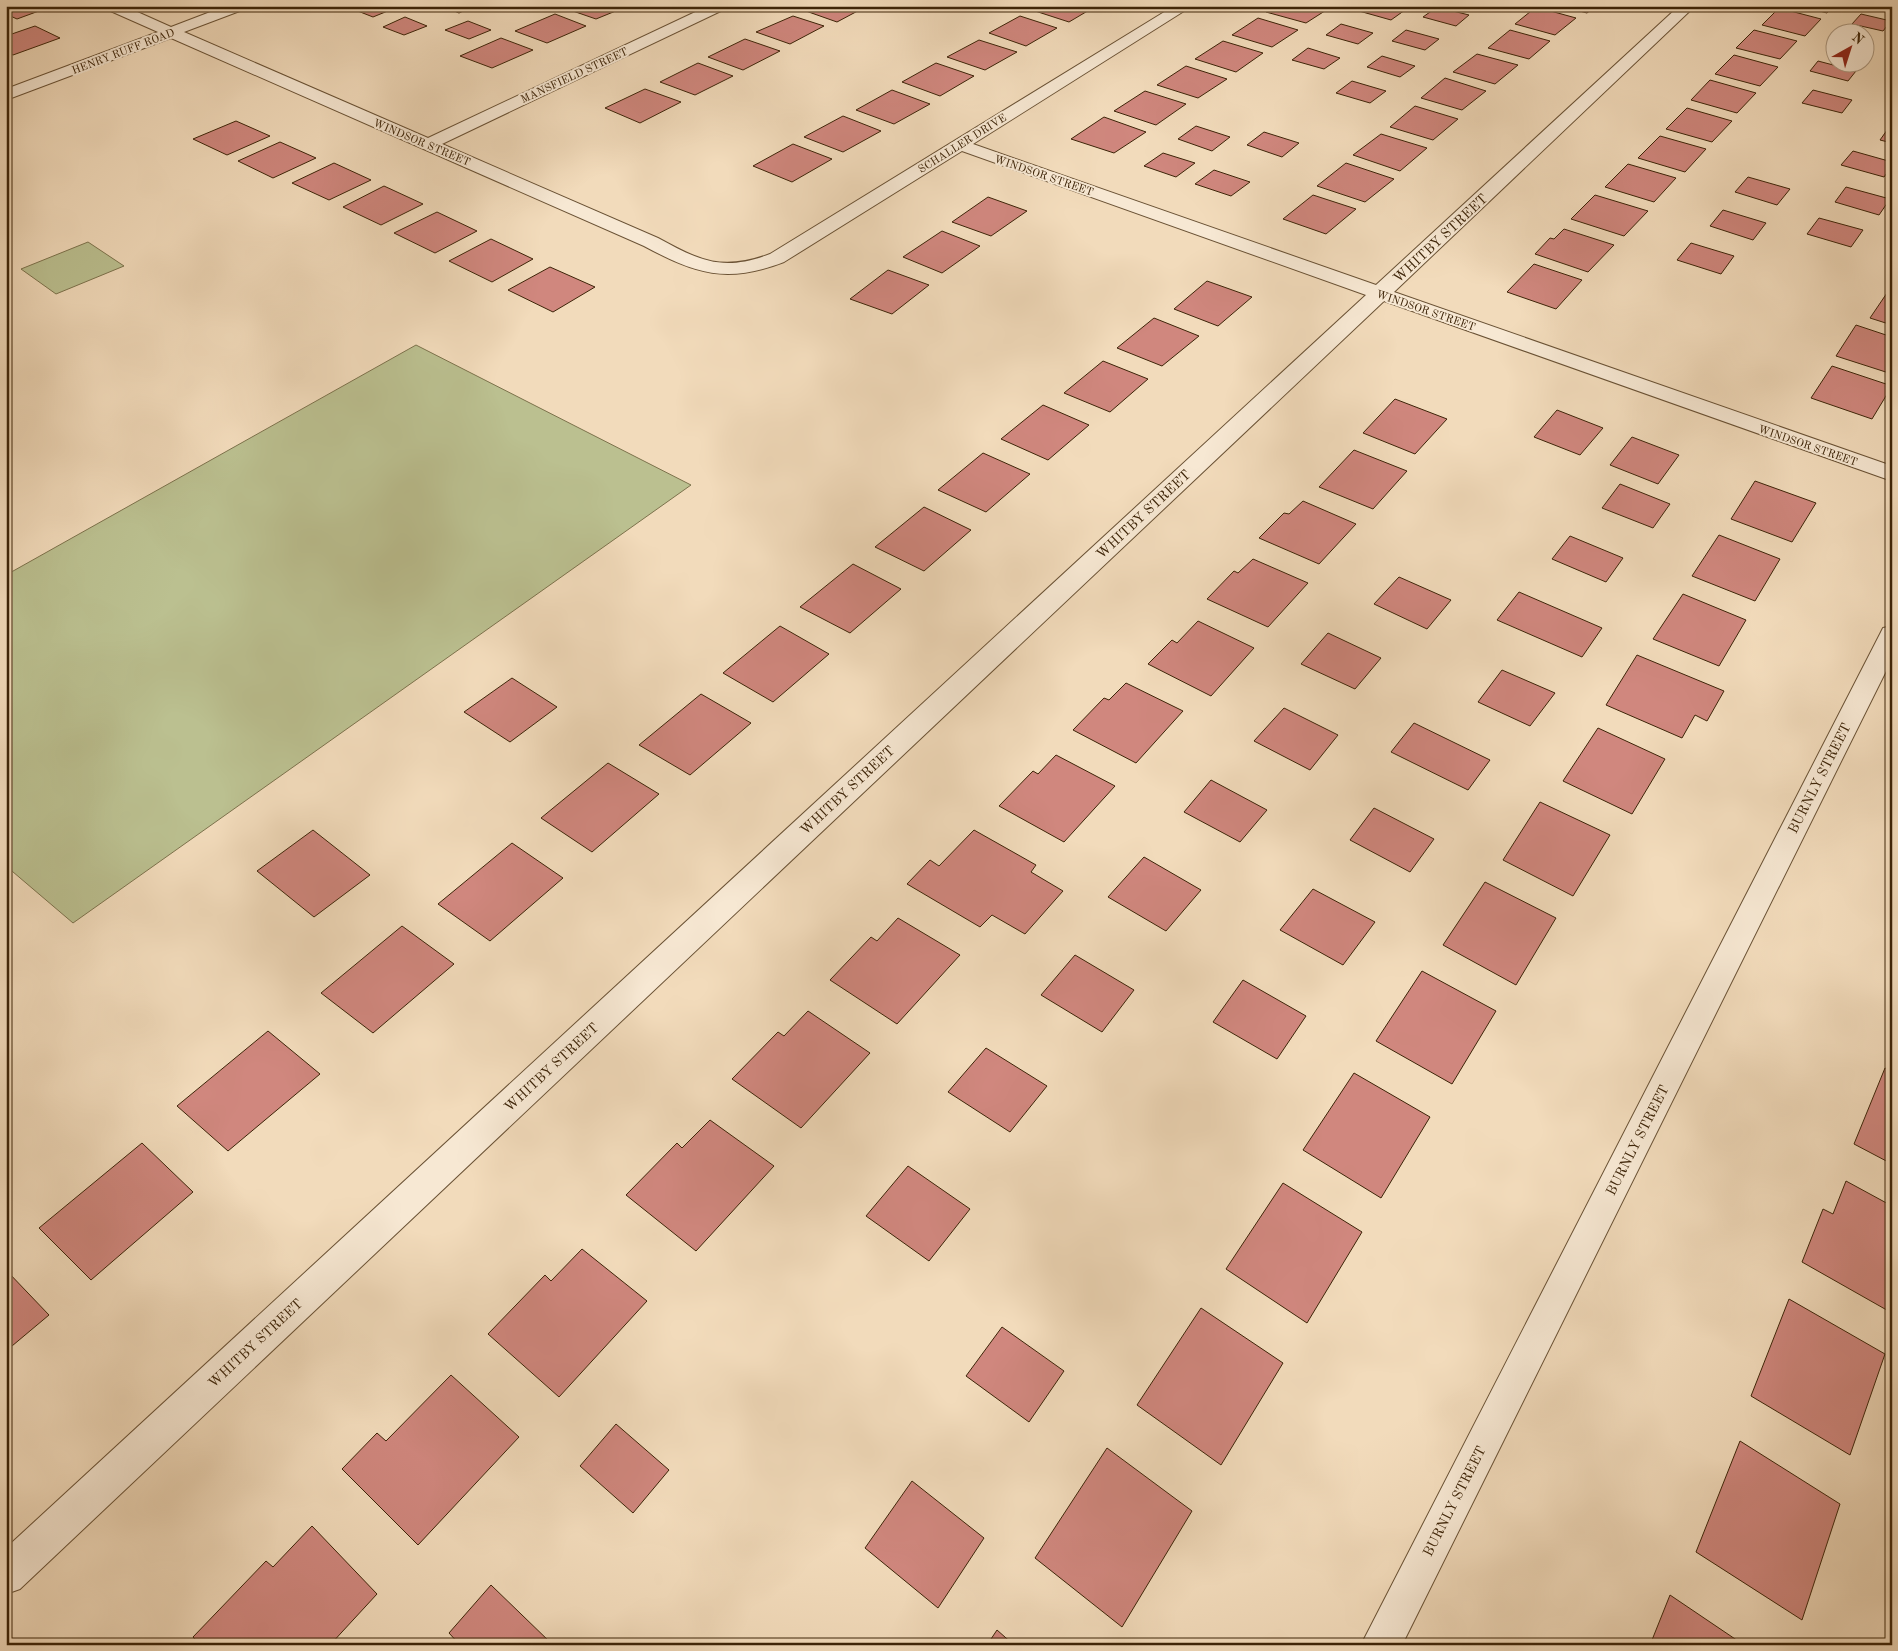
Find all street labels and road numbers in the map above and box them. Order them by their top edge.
street label: HENRY RUFF ROAD [71,28,177,77]
street label: MANSFIELD STREET [519,47,630,106]
street label: SCHALLER DRIVE [917,113,1009,176]
street label: WINDSOR STREET [371,118,472,169]
street label: WINDSOR STREET [992,154,1095,199]
street label: WHITBY STREET [1391,192,1490,286]
street label: WINDSOR STREET [1374,289,1477,334]
street label: WINDSOR STREET [1756,424,1859,469]
street label: WHITBY STREET [1094,468,1193,562]
street label: BURNLY STREET [1786,721,1854,836]
street label: WHITBY STREET [798,744,897,838]
street label: WHITBY STREET [502,1021,601,1115]
street label: BURNLY STREET [1604,1083,1672,1198]
street label: WHITBY STREET [206,1297,305,1391]
street label: BURNLY STREET [1421,1444,1489,1559]

